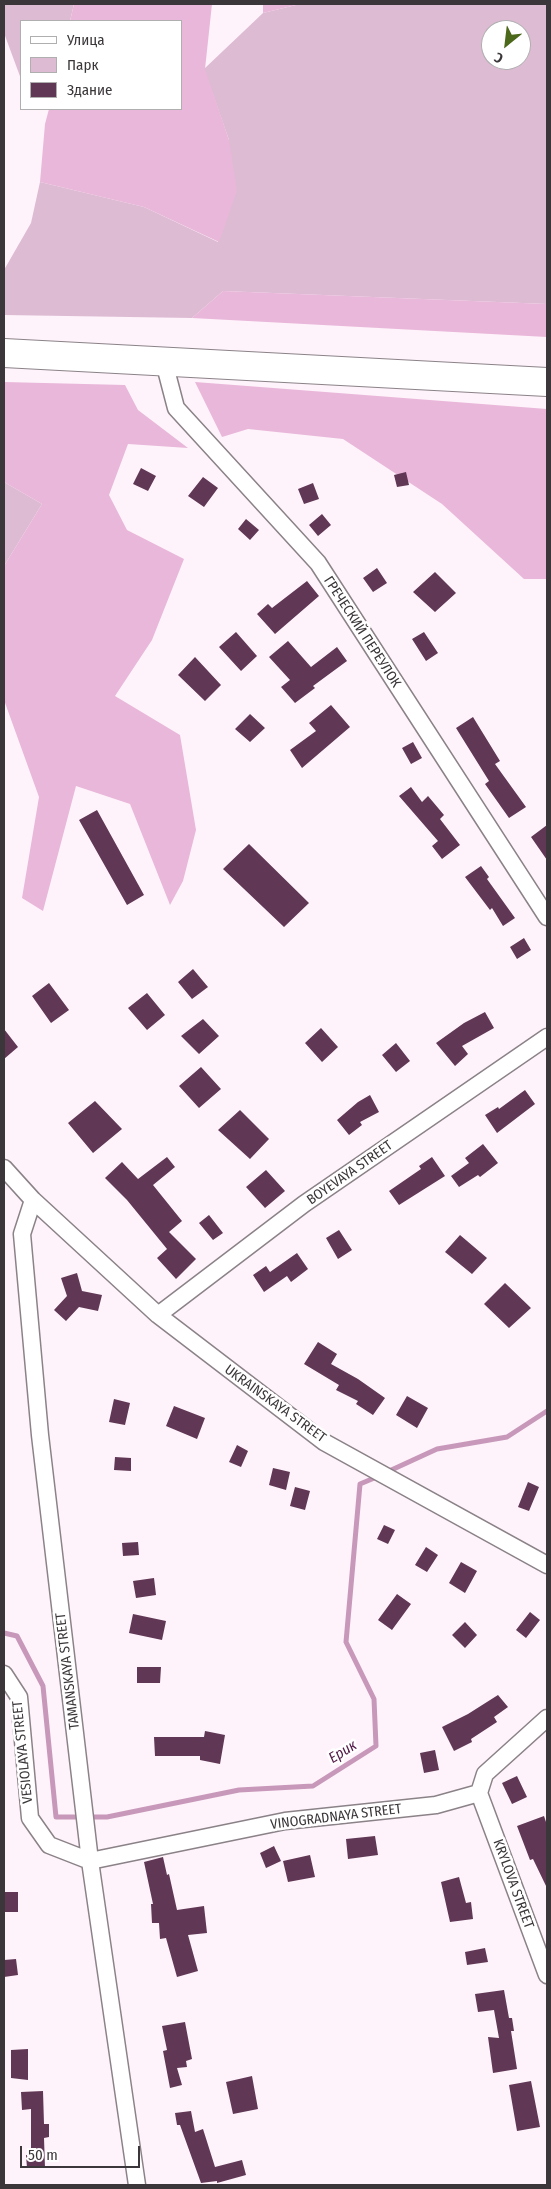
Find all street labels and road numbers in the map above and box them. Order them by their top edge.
street label: ГРЕЧЕСКИЙ ПЕРЕУЛОК [320,573,404,691]
street label: BOYEVAYA STREET [304,1137,396,1209]
street label: UKRAINSKAYA STREET [221,1362,329,1446]
street label: TAMANSKAYA STREET [53,1612,83,1730]
street label: VESIOLAYA STREET [9,1700,37,1804]
street label: VINOGRADNAYA STREET [270,1801,402,1833]
street label: KRYLOVA STREET [489,1837,537,1931]

